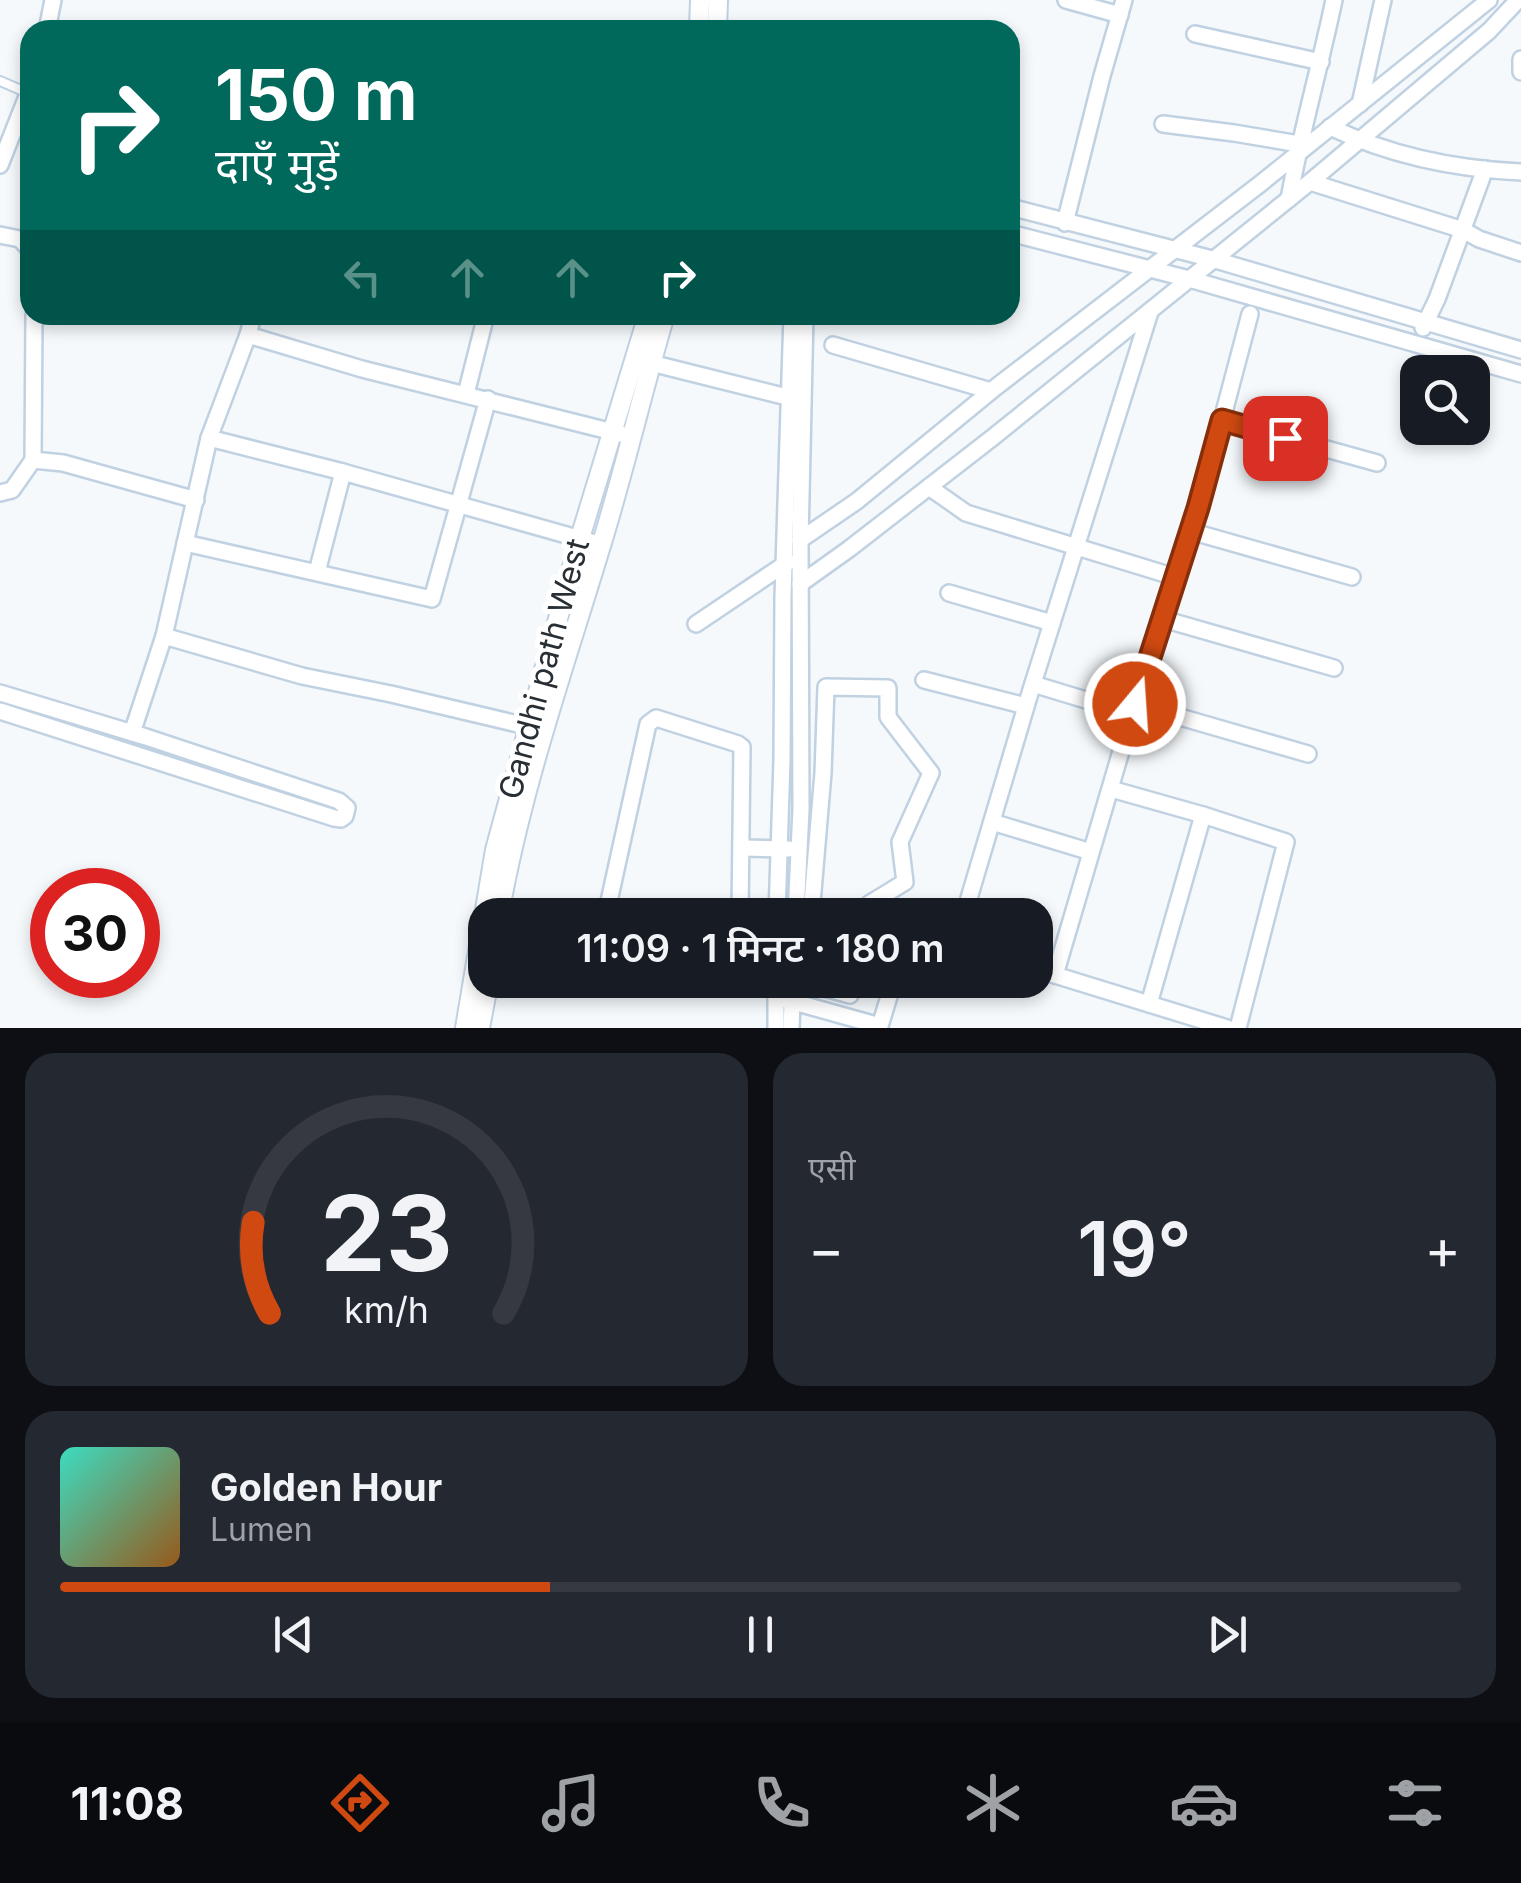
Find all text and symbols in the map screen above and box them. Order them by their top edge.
text: 150 m [215,52,418,137]
icon: right [50,60,180,190]
text: दाएँ मुड़ें [215,137,339,192]
icon: left [335,250,390,305]
icon: ahead [440,250,495,305]
icon: ahead [545,250,600,305]
icon: right [650,250,705,305]
map controls [1400,355,1490,445]
button: search [1400,355,1490,445]
pin [1243,396,1328,481]
icon: arrive [1258,411,1313,466]
street label: Gandhi path West [490,534,597,803]
position arrow [1083,652,1187,756]
speed limit sign: 30 [30,868,160,998]
text: 11:09 · 1 मिनट · 180 m [576,925,945,971]
text: एसी [808,1149,856,1188]
text: 23 [320,1170,453,1296]
text: 19° [1077,1203,1192,1294]
text: − [808,1216,844,1282]
text: + [1425,1216,1461,1282]
text: km/h [344,1288,429,1332]
text: Golden Hour [210,1464,442,1510]
text: Lumen [210,1510,313,1549]
icon: previous [266,1607,321,1662]
icon: pause [733,1607,788,1662]
icon: next [1200,1607,1255,1662]
icon: directions [325,1768,395,1838]
icon: music [536,1768,606,1838]
icon: phone [747,1768,817,1838]
icon: climate [958,1768,1028,1838]
icon: car [1169,1768,1239,1838]
icon: filters [1380,1768,1450,1838]
text: 11:08 [71,1776,184,1831]

